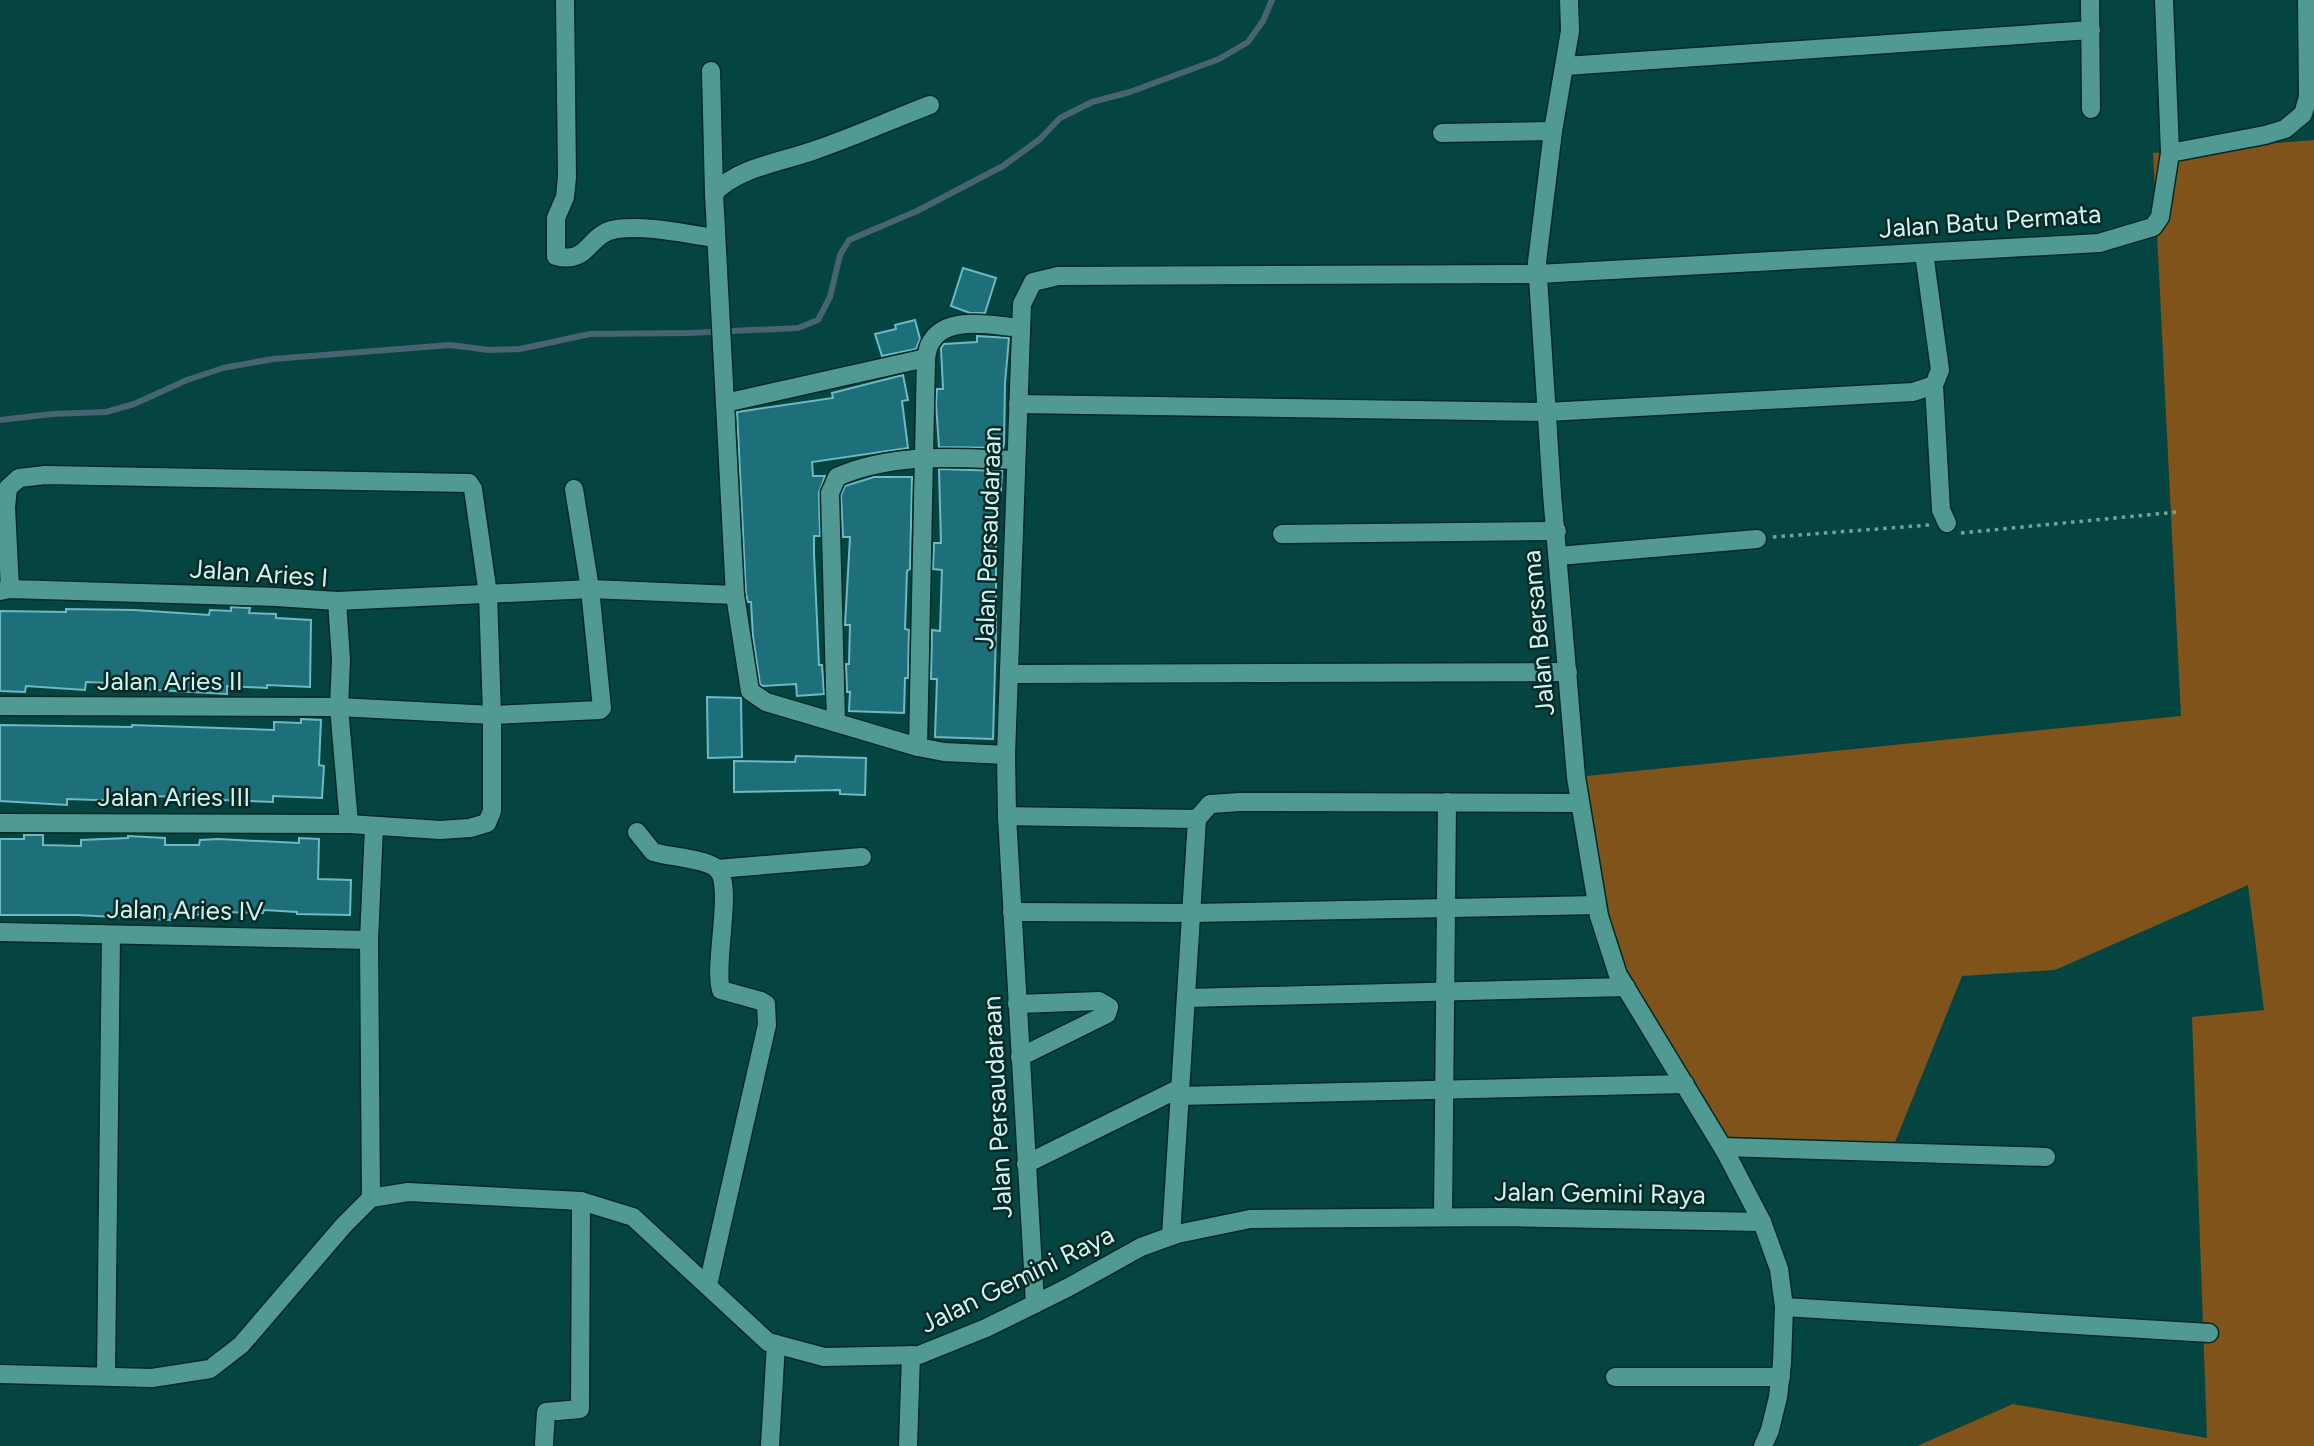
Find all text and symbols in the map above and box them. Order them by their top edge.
street label: Jalan Batu Permata [1878,197,2102,245]
street label: Jalan Persaudaraan [968,426,1008,650]
street label: Jalan Bersama [1515,549,1561,717]
street label: Jalan Aries I [189,552,329,594]
street label: Jalan Aries II [97,665,243,697]
street label: Jalan Aries III [98,781,250,813]
street label: Jalan Aries IV [106,893,264,927]
street label: Jalan Persaudaraan [975,995,1019,1219]
street label: Jalan Gemini Raya [1494,1175,1706,1211]
street label: Jalan Gemini Raya [915,1218,1119,1340]

